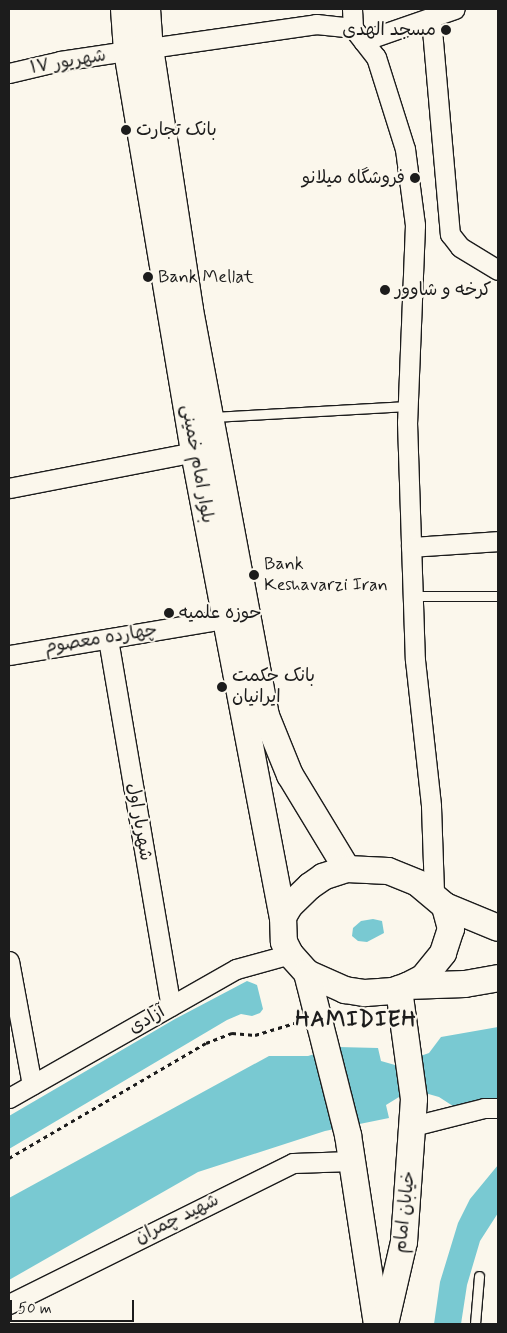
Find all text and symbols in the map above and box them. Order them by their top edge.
place label: مسجد الهدی [342,19,436,41]
marker: مسجد الهدی [440,24,452,36]
street label: ۱۷ شهریور [28,45,108,79]
place label: بانک تجارت [136,119,217,141]
marker: بانک تجارت [120,124,132,136]
place label: فروشگاه میلانو [302,167,405,189]
marker: فروشگاه میلانو [409,172,421,184]
place label: Bank Mellat [158,266,254,288]
marker: Bank Mellat [142,271,154,283]
place label: کرخه و شاوور [395,279,491,301]
marker: کرخه و شاوور [379,284,391,296]
street label: بلوار امام خمینی [176,403,218,525]
place label: Bank Keshavarzi Iran [264,554,388,596]
marker: Bank Keshavarzi Iran [248,569,260,581]
place label: حوزه علمیه [179,602,262,624]
marker: حوزه علمیه [163,607,175,619]
street label: چهارده معصوم [43,619,159,659]
place label: بانک حکمت ایرانیان [232,666,315,709]
marker: بانک حکمت ایرانیان [216,681,228,693]
street label: شهریار اول [122,781,156,863]
street label: آزادی [125,1001,169,1039]
district label: HAMIDIEH [295,1008,417,1034]
street label: خیابان امام [390,1170,420,1254]
street label: شهید چمران [132,1189,222,1249]
scale bar [12,1290,136,1322]
text: 50 m [18,1299,52,1319]

